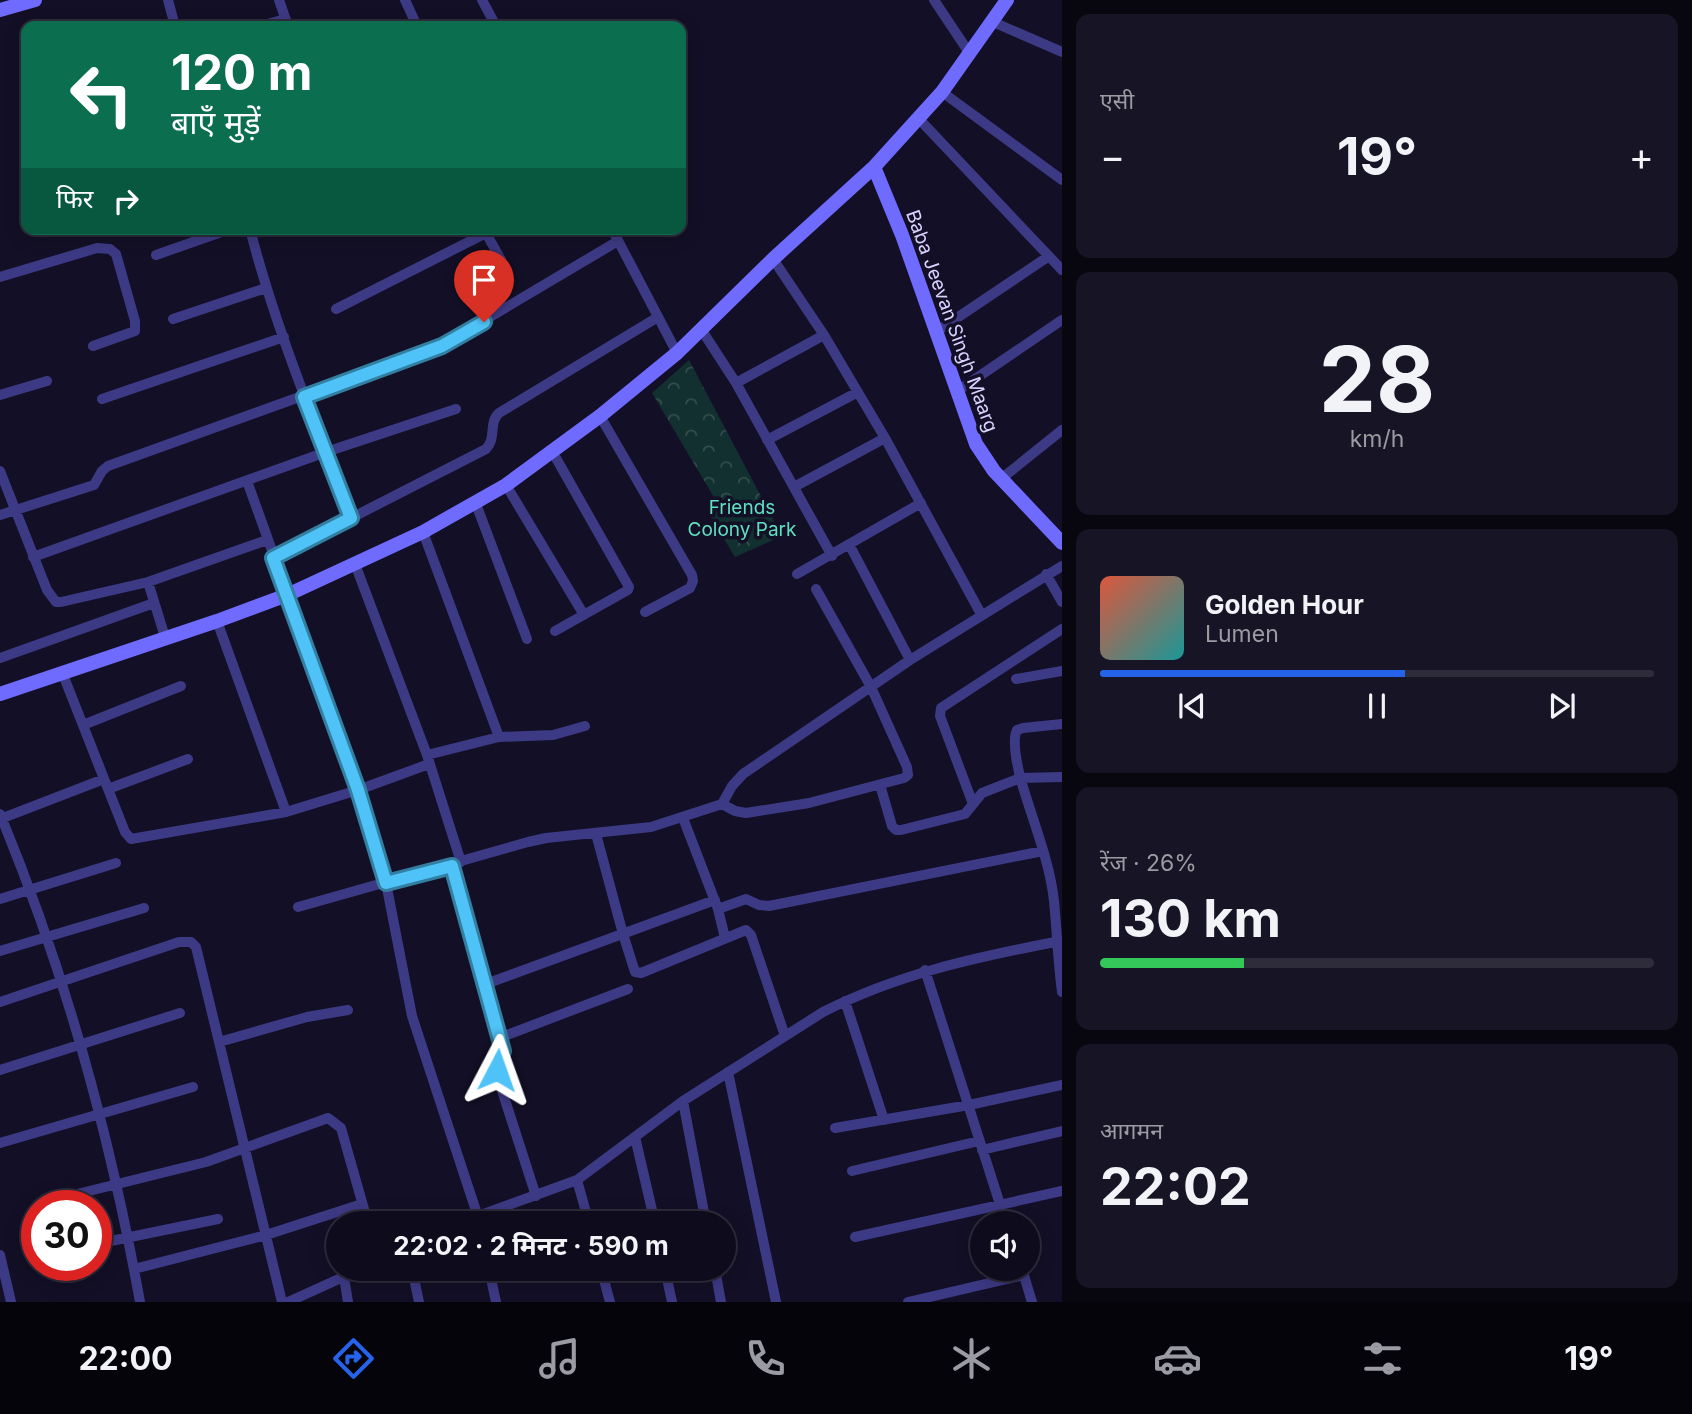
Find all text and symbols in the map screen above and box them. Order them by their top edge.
text: 120 m [171,43,312,102]
icon: left [56,49,147,140]
text: एसी [1100,87,1134,115]
text: बाएँ मुड़ें [171,103,261,142]
text: 19° [1337,125,1417,188]
text: − [1100,133,1125,179]
text: + [1629,133,1654,179]
icon: right [107,182,145,220]
text: फिर [56,183,93,214]
street label: Baba Jeevan Singh Maarg [901,207,1003,435]
pin [454,250,514,322]
icon: arrive [465,261,503,299]
text: 28 [1319,324,1435,434]
text: km/h [1350,425,1404,453]
park label: Friends Colony Park [688,496,797,541]
text: Golden Hour [1205,589,1364,620]
text: Lumen [1205,620,1279,648]
icon: previous [1173,687,1211,725]
icon: pause [1358,687,1396,725]
icon: next [1543,687,1581,725]
text: रेंज · 26% [1100,849,1197,877]
text: 130 km [1100,887,1281,950]
position arrow [460,1033,534,1107]
text: आगमन [1100,1117,1163,1145]
text: 22:02 [1100,1155,1251,1218]
speed limit sign: 30 [21,1190,112,1281]
map controls [970,1211,1040,1281]
button: sound [970,1211,1040,1281]
text: 22:02 · 2 मिनट · 590 m [393,1230,669,1261]
icon: directions [329,1334,378,1383]
icon: music [535,1334,584,1383]
icon: phone [741,1334,790,1383]
icon: climate [947,1334,996,1383]
icon: car [1153,1334,1202,1383]
icon: filters [1358,1334,1407,1383]
text: 22:00 [78,1339,173,1378]
text: 19° [1564,1339,1614,1378]

